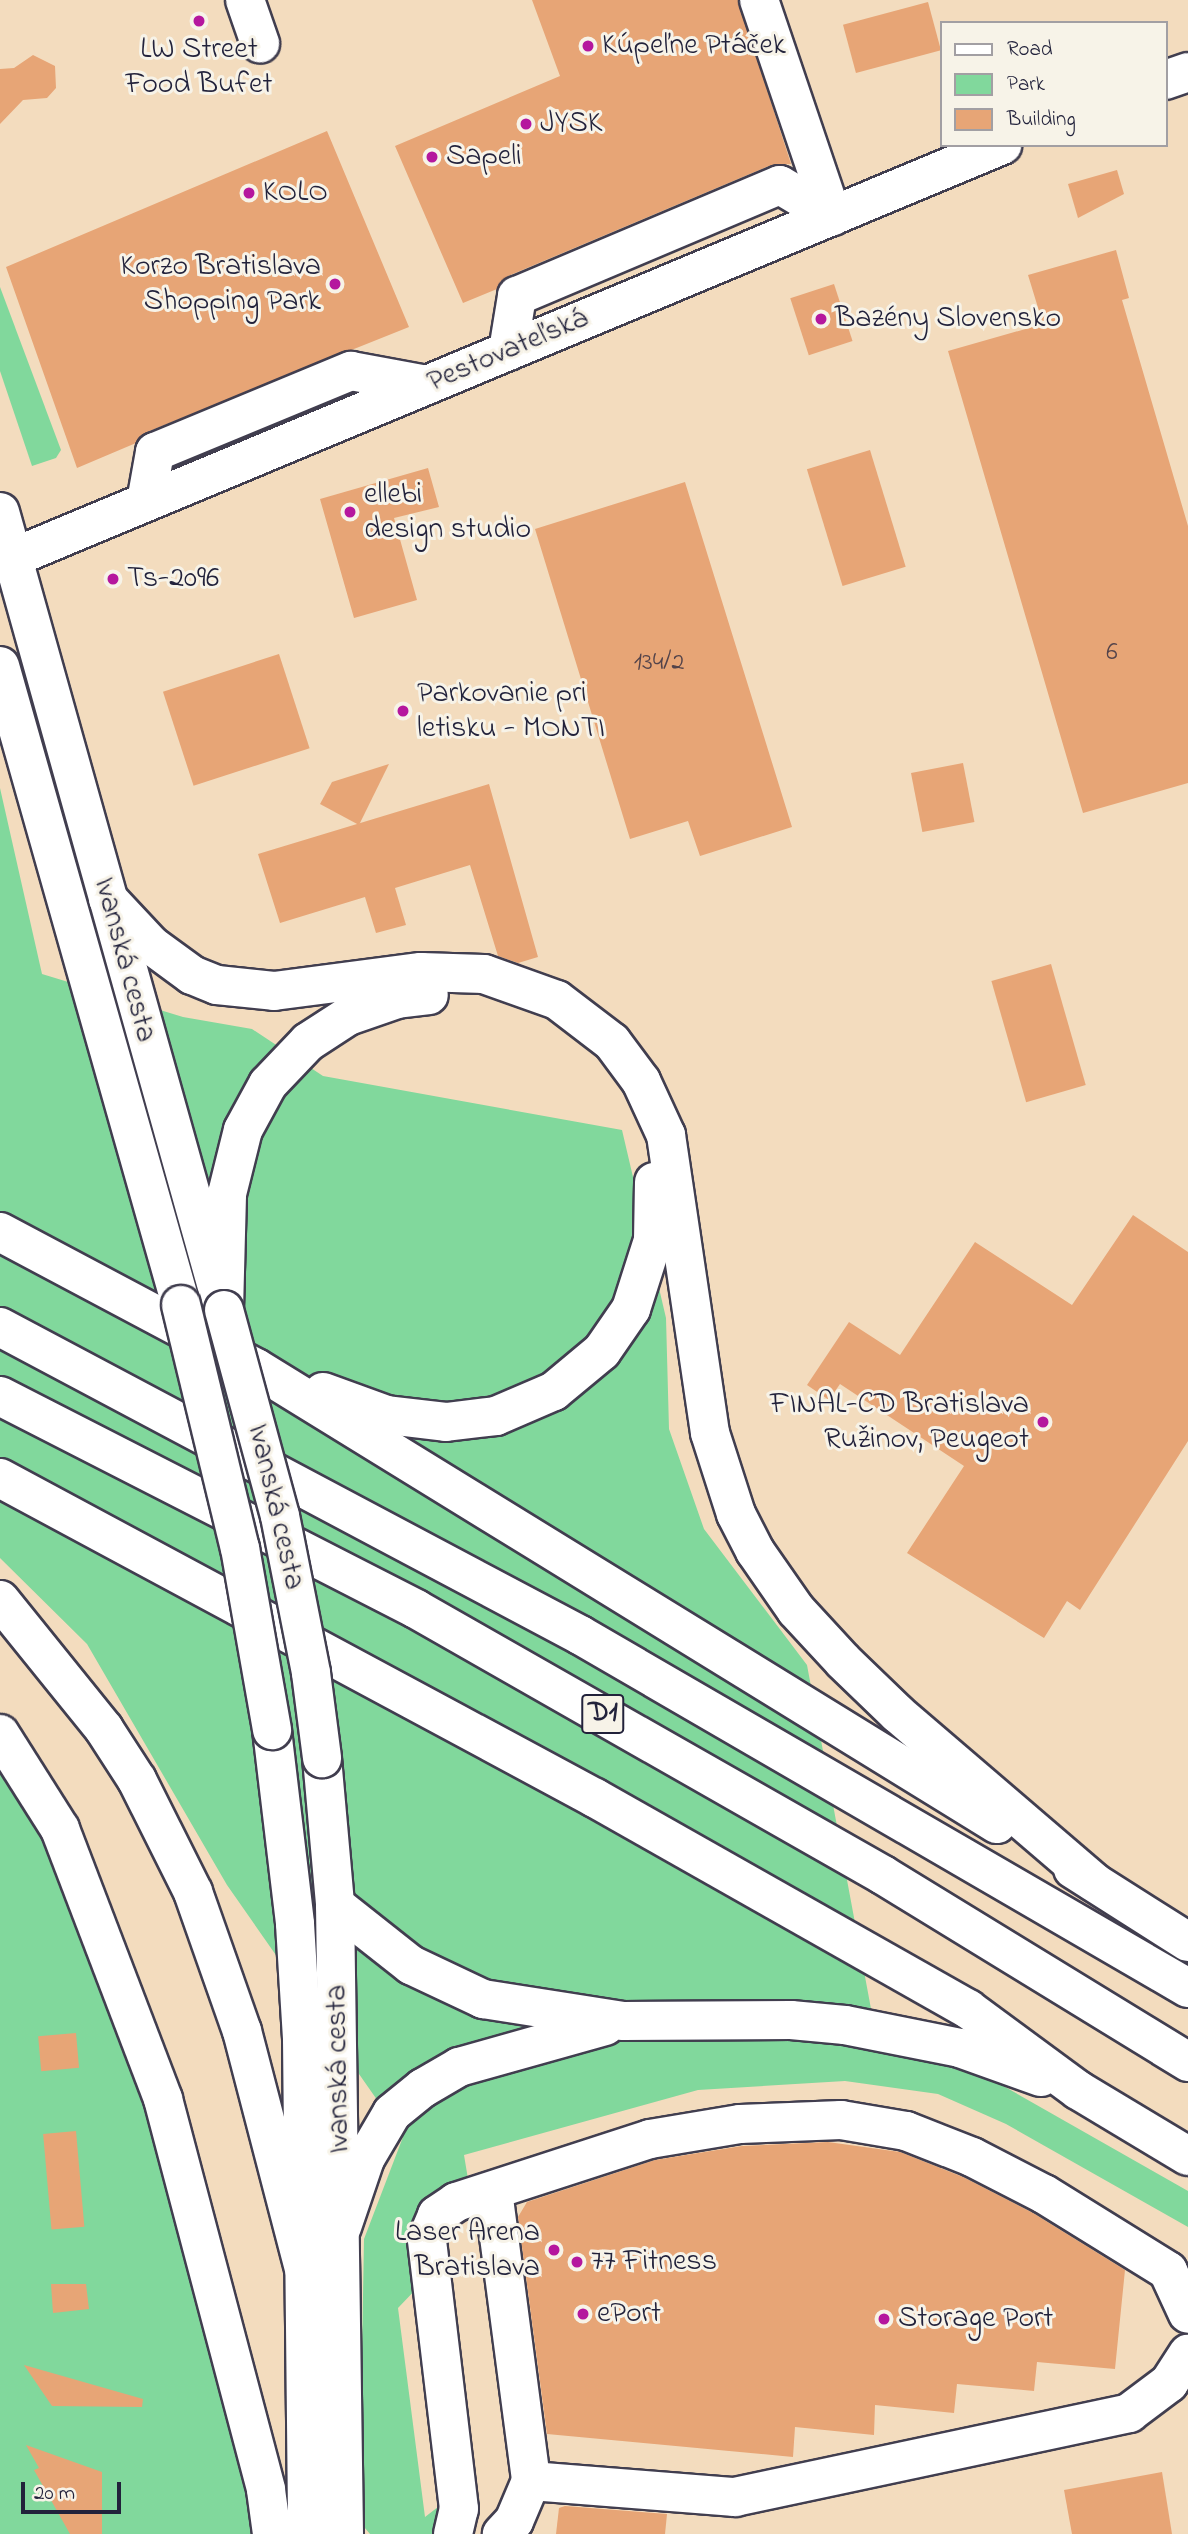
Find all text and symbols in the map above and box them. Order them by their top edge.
marker: LW Street Food Bufet [191,13,207,29]
legend [940,21,1167,147]
place label: Kúpeľne Ptáček [602,28,786,64]
place label: LW Street Food Bufet [126,32,272,102]
text: Road [1007,35,1053,65]
marker: Kúpeľne Ptáček [580,38,596,54]
text: Park [1007,70,1045,100]
text: Building [1007,105,1076,135]
place label: JYSK [540,106,602,142]
marker: JYSK [518,116,534,132]
place label: Sapeli [446,139,522,175]
marker: Sapeli [424,149,440,165]
place label: KOLO [263,175,328,211]
marker: KOLO [241,185,257,201]
place label: Korzo Bratislava Shopping Park [120,249,321,320]
marker: Korzo Bratislava Shopping Park [327,276,343,292]
street label: Pestovateľská [422,301,594,401]
place label: Bazény Slovensko [835,301,1061,337]
marker: Bazény Slovensko [813,311,829,327]
place label: ellebi design studio [364,477,531,548]
marker: ellebi design studio [342,504,358,520]
place label: Ts-2096 [127,561,219,597]
marker: Ts-2096 [105,571,121,587]
house number: 6 [1106,638,1118,670]
house number: 134/2 [634,648,684,680]
place label: Parkovanie pri letisku - MONTI [417,676,605,746]
marker: Parkovanie pri letisku - MONTI [395,703,411,719]
street label: Ivanská cesta [85,874,163,1046]
place label: FINAL-CD Bratislava Ružinov, Peugeot [770,1387,1029,1458]
marker: FINAL-CD Bratislava Ružinov, Peugeot [1035,1414,1051,1430]
street label: Ivanská cesta [238,1421,312,1593]
road number: D1 [580,1690,626,1738]
street label: Ivanská cesta [320,1984,358,2154]
place label: Laser Arena Bratislava [395,2215,540,2286]
marker: Laser Arena Bratislava [546,2242,562,2258]
place label: 77 Fitness [591,2244,717,2280]
marker: 77 Fitness [569,2254,585,2270]
place label: ePort [597,2296,661,2332]
place label: Storage Port [898,2301,1053,2337]
marker: ePort [575,2306,591,2322]
marker: Storage Port [876,2311,892,2327]
scale bar [24,2468,124,2512]
text: 20 m [34,2479,75,2509]

